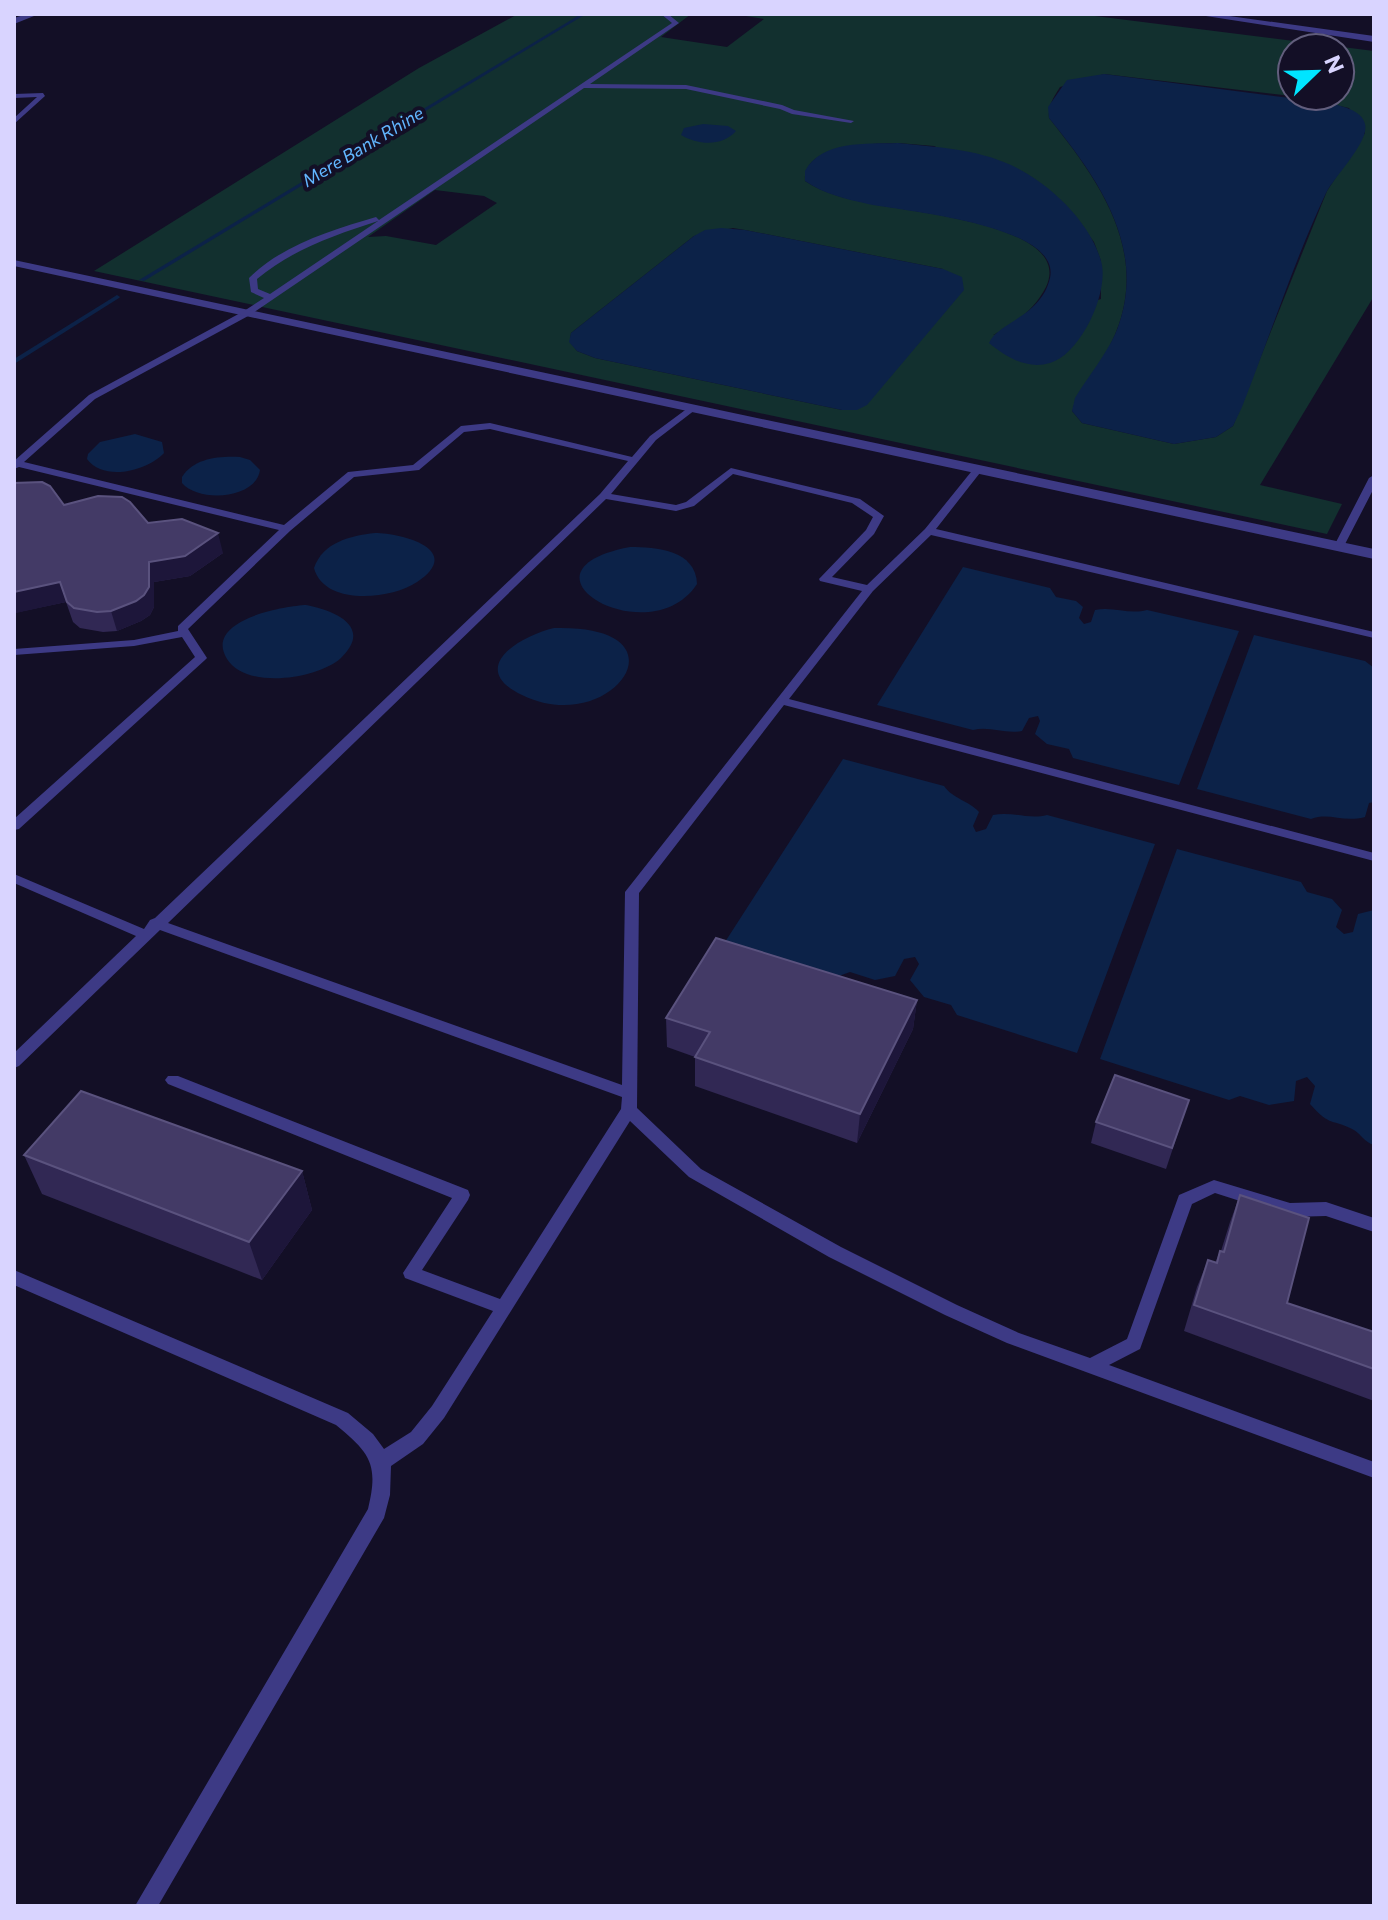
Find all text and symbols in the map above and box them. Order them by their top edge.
north arrow [1276,32,1356,112]
text: N [1319,51,1351,77]
water label: Mere Bank Rhine [298,101,428,191]

